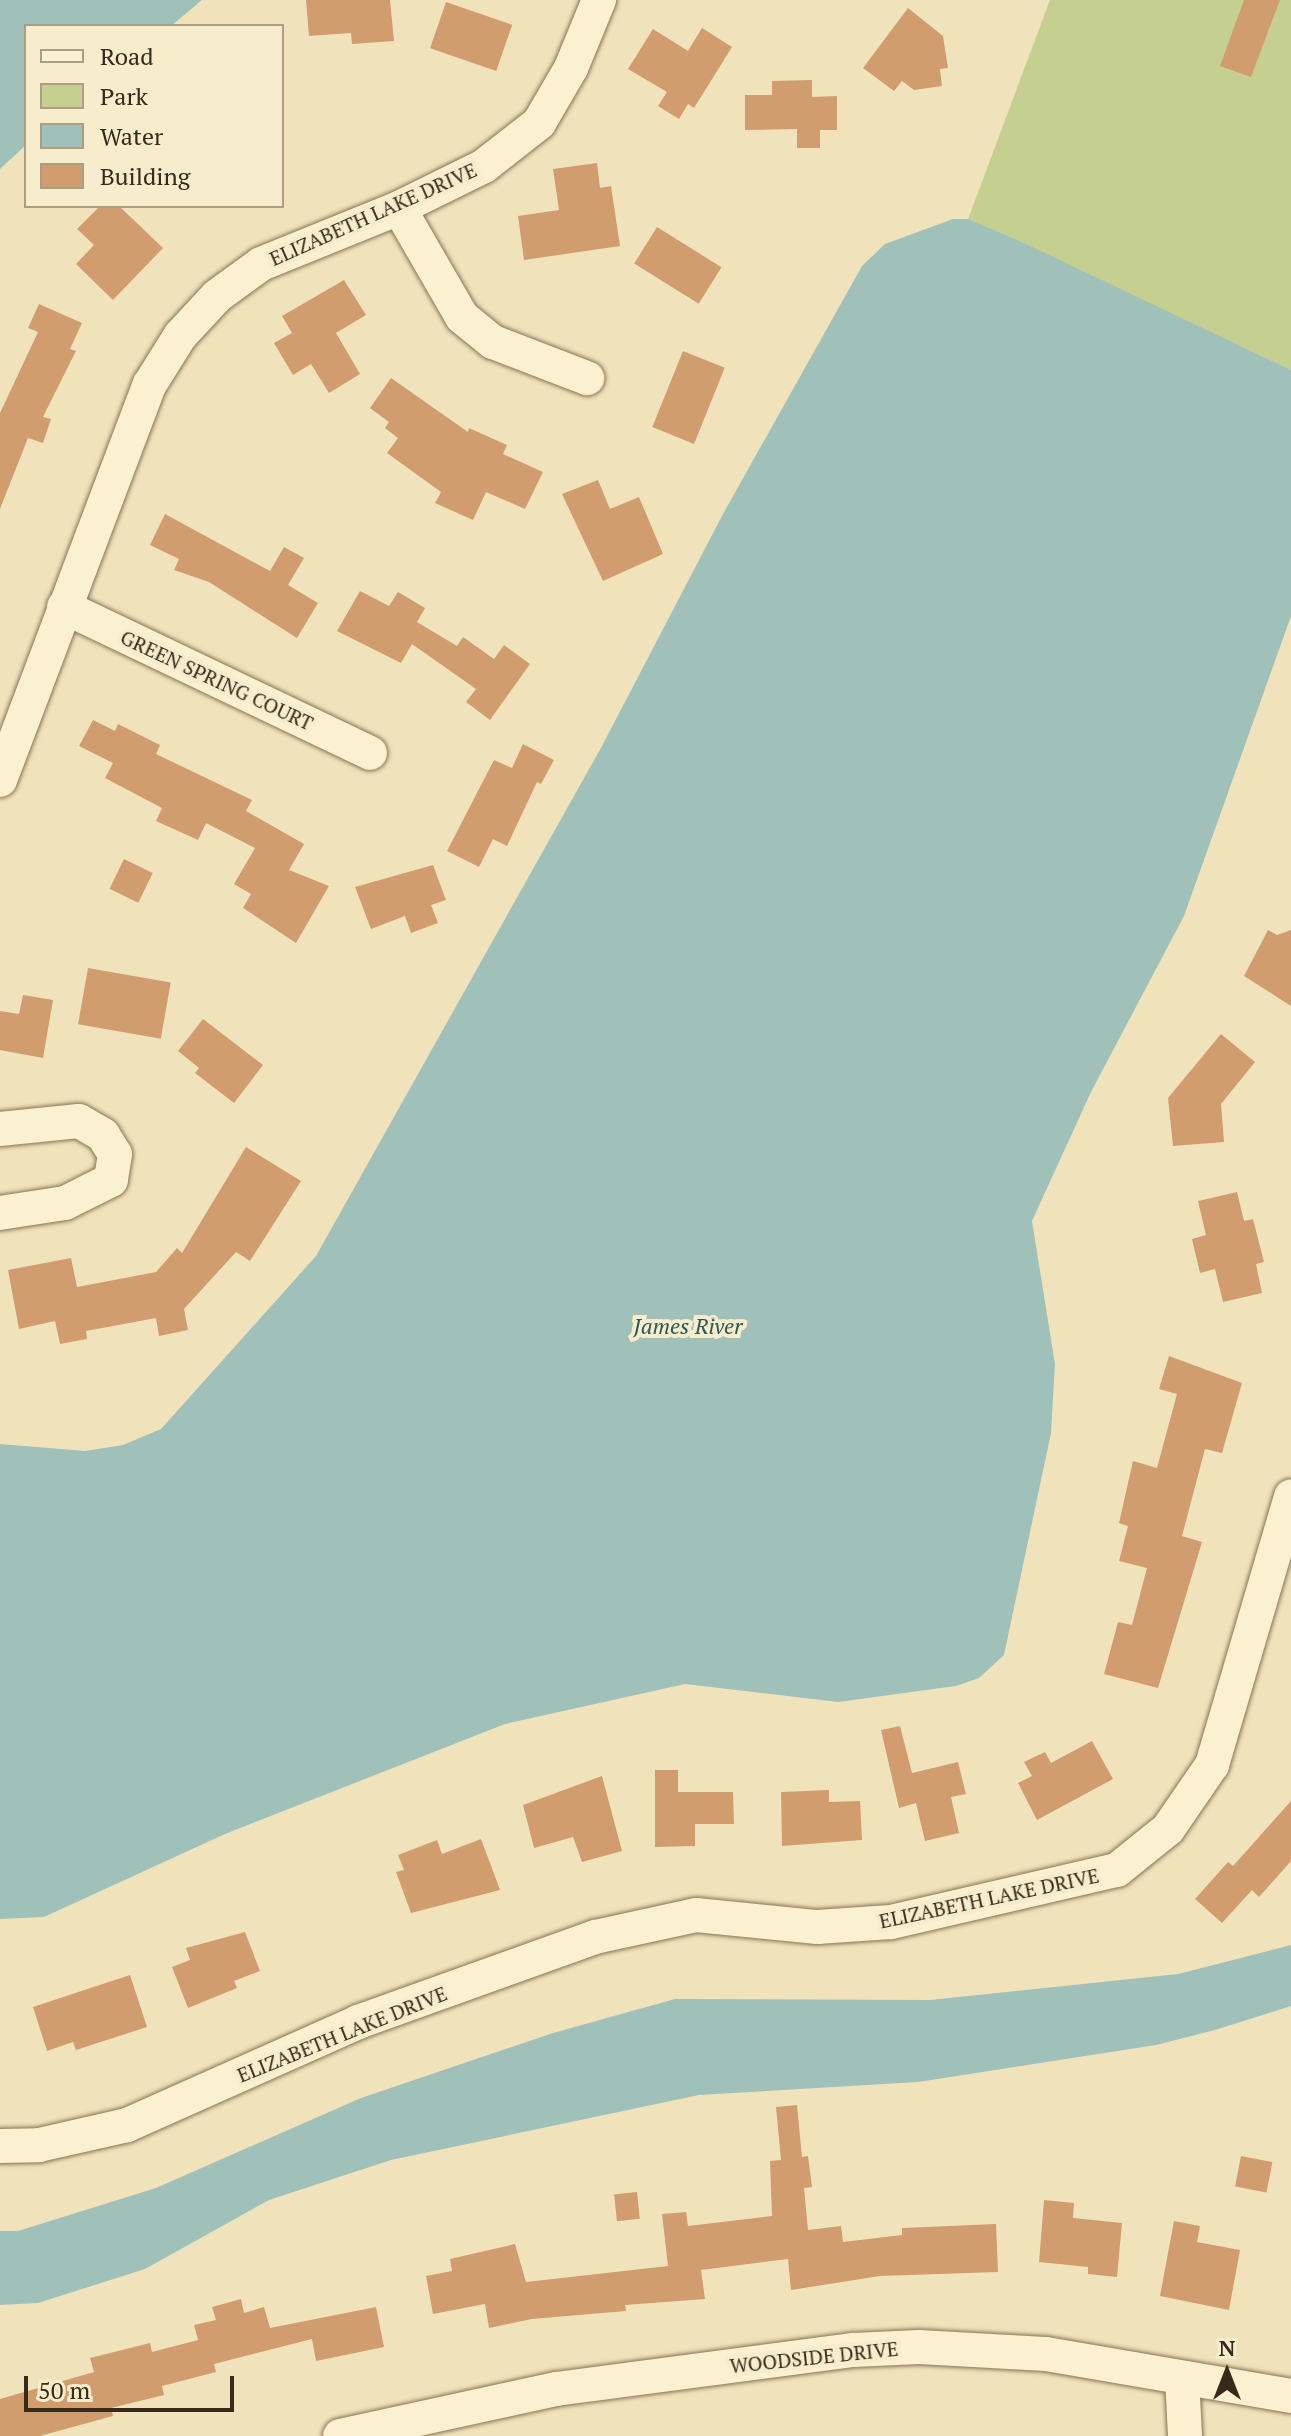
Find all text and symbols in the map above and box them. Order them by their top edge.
legend [24,24,284,208]
text: Road [100,40,154,72]
text: Park [100,80,148,112]
text: Water [100,120,163,152]
street label: ELIZABETH LAKE DRIVE [266,157,480,271]
text: Building [100,160,190,192]
street label: GREEN SPRING COURT [117,625,317,735]
water label: James River [633,1313,743,1339]
street label: ELIZABETH LAKE DRIVE [877,1863,1101,1933]
street label: ELIZABETH LAKE DRIVE [234,1981,450,2087]
north arrow [1187,2332,1267,2412]
text: N [1219,2333,1235,2362]
street label: WOODSIDE DRIVE [728,2336,900,2378]
scale bar [28,2360,238,2410]
text: 50 m [38,2374,90,2406]

